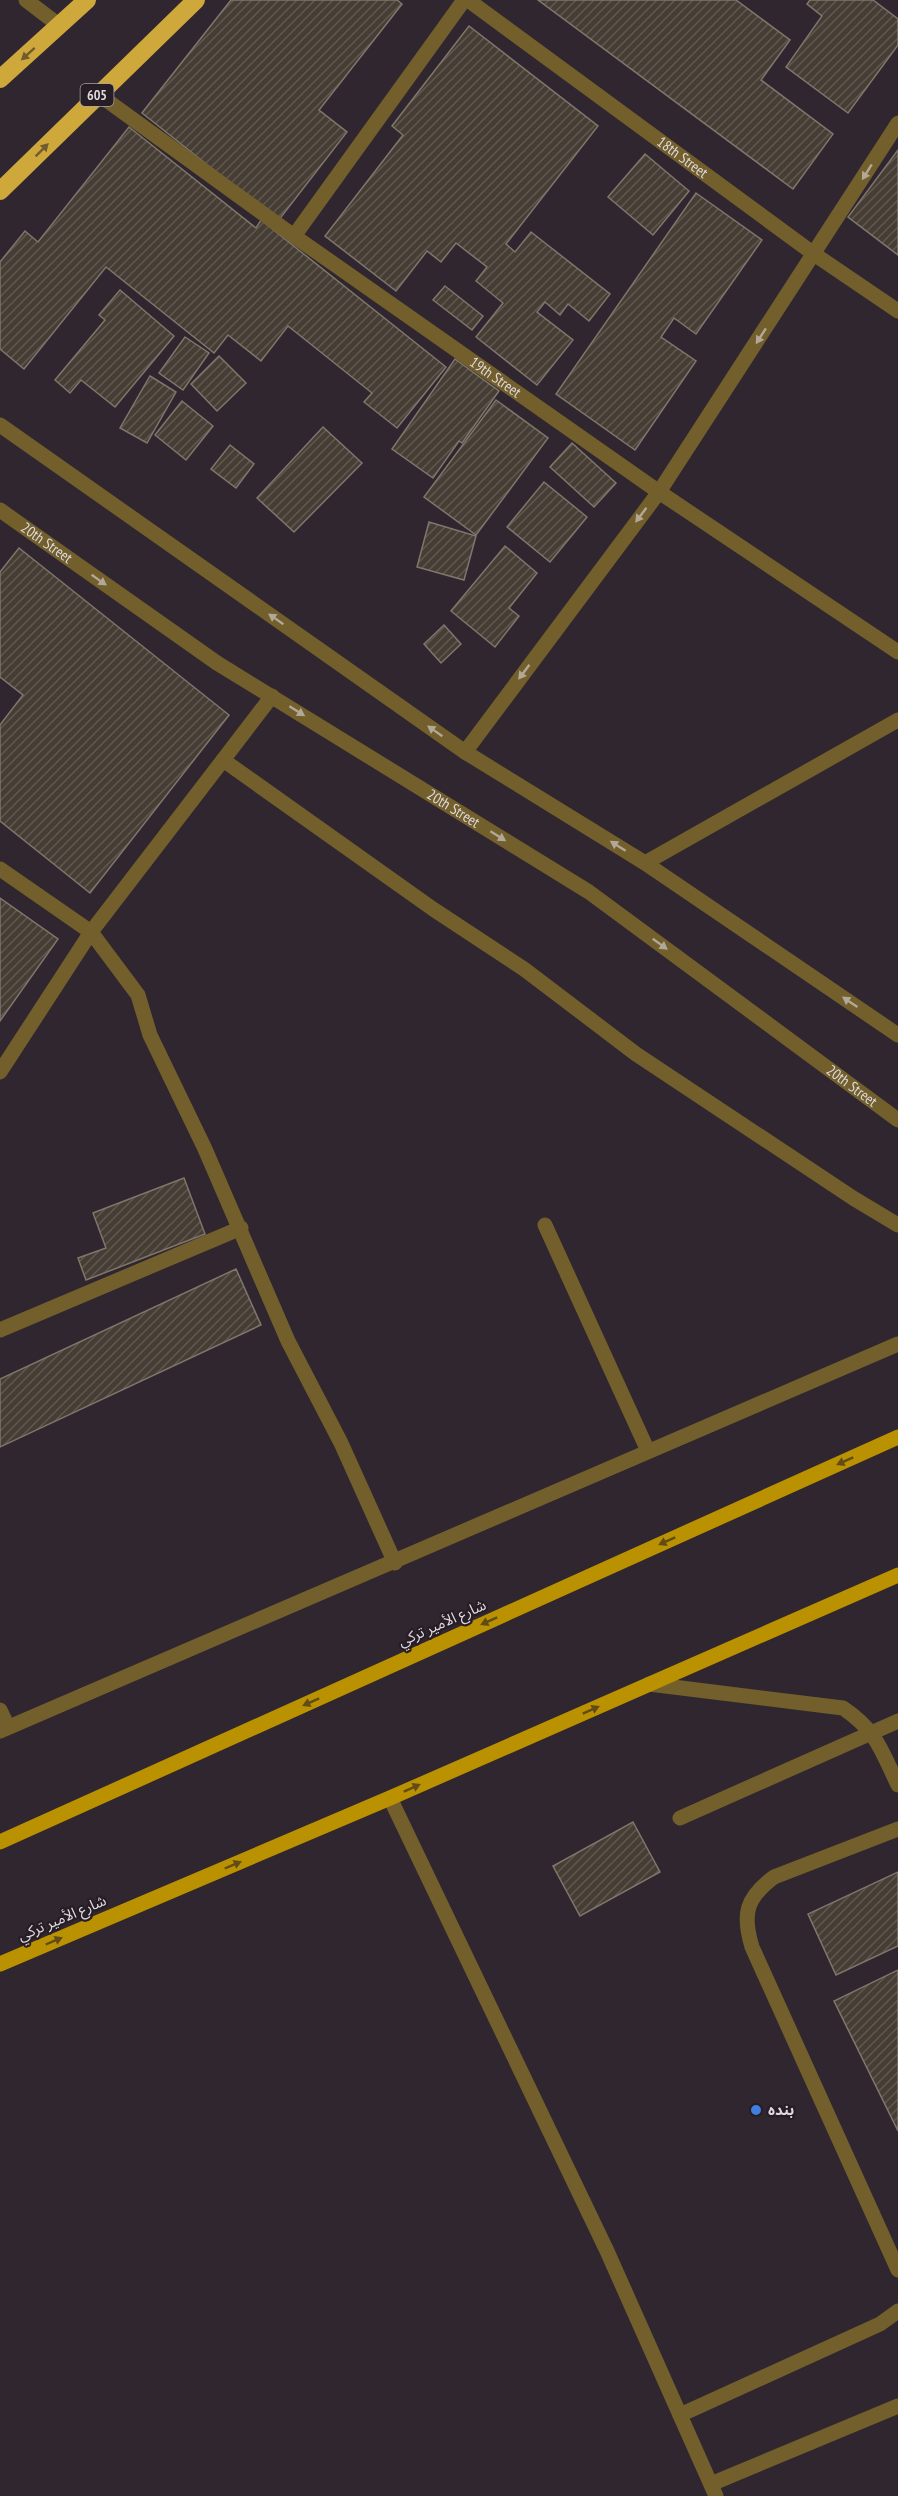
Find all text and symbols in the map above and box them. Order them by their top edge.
one-way arrow [21,47,36,60]
road number: 605 [80,84,114,106]
street label: 18th Street [653,132,712,182]
one-way arrow [34,144,48,158]
one-way arrow [861,164,872,180]
one-way arrow [756,328,767,344]
street label: 19th Street [466,352,525,401]
one-way arrow [635,507,647,523]
street label: 20th Street [17,518,76,567]
one-way arrow [91,574,107,586]
one-way arrow [268,613,284,625]
one-way arrow [519,664,531,679]
one-way arrow [289,705,305,716]
one-way arrow [428,725,444,737]
street label: 20th Street [424,785,483,831]
one-way arrow [490,830,506,841]
one-way arrow [610,841,626,852]
one-way arrow [652,938,668,950]
one-way arrow [842,996,858,1008]
street label: 20th Street [823,1061,881,1111]
one-way arrow [836,1457,853,1466]
one-way arrow [658,1537,675,1546]
street label: شارع الأمير تركي [395,1595,490,1653]
one-way arrow [480,1617,498,1627]
one-way arrow [303,1697,320,1706]
one-way arrow [582,1704,600,1714]
one-way arrow [404,1783,422,1793]
one-way arrow [225,1860,243,1870]
street label: شارع الأمير تركي [15,1890,110,1947]
one-way arrow [45,1936,63,1946]
place label: بنده [768,2100,794,2119]
marker: بنده [749,2103,763,2117]

